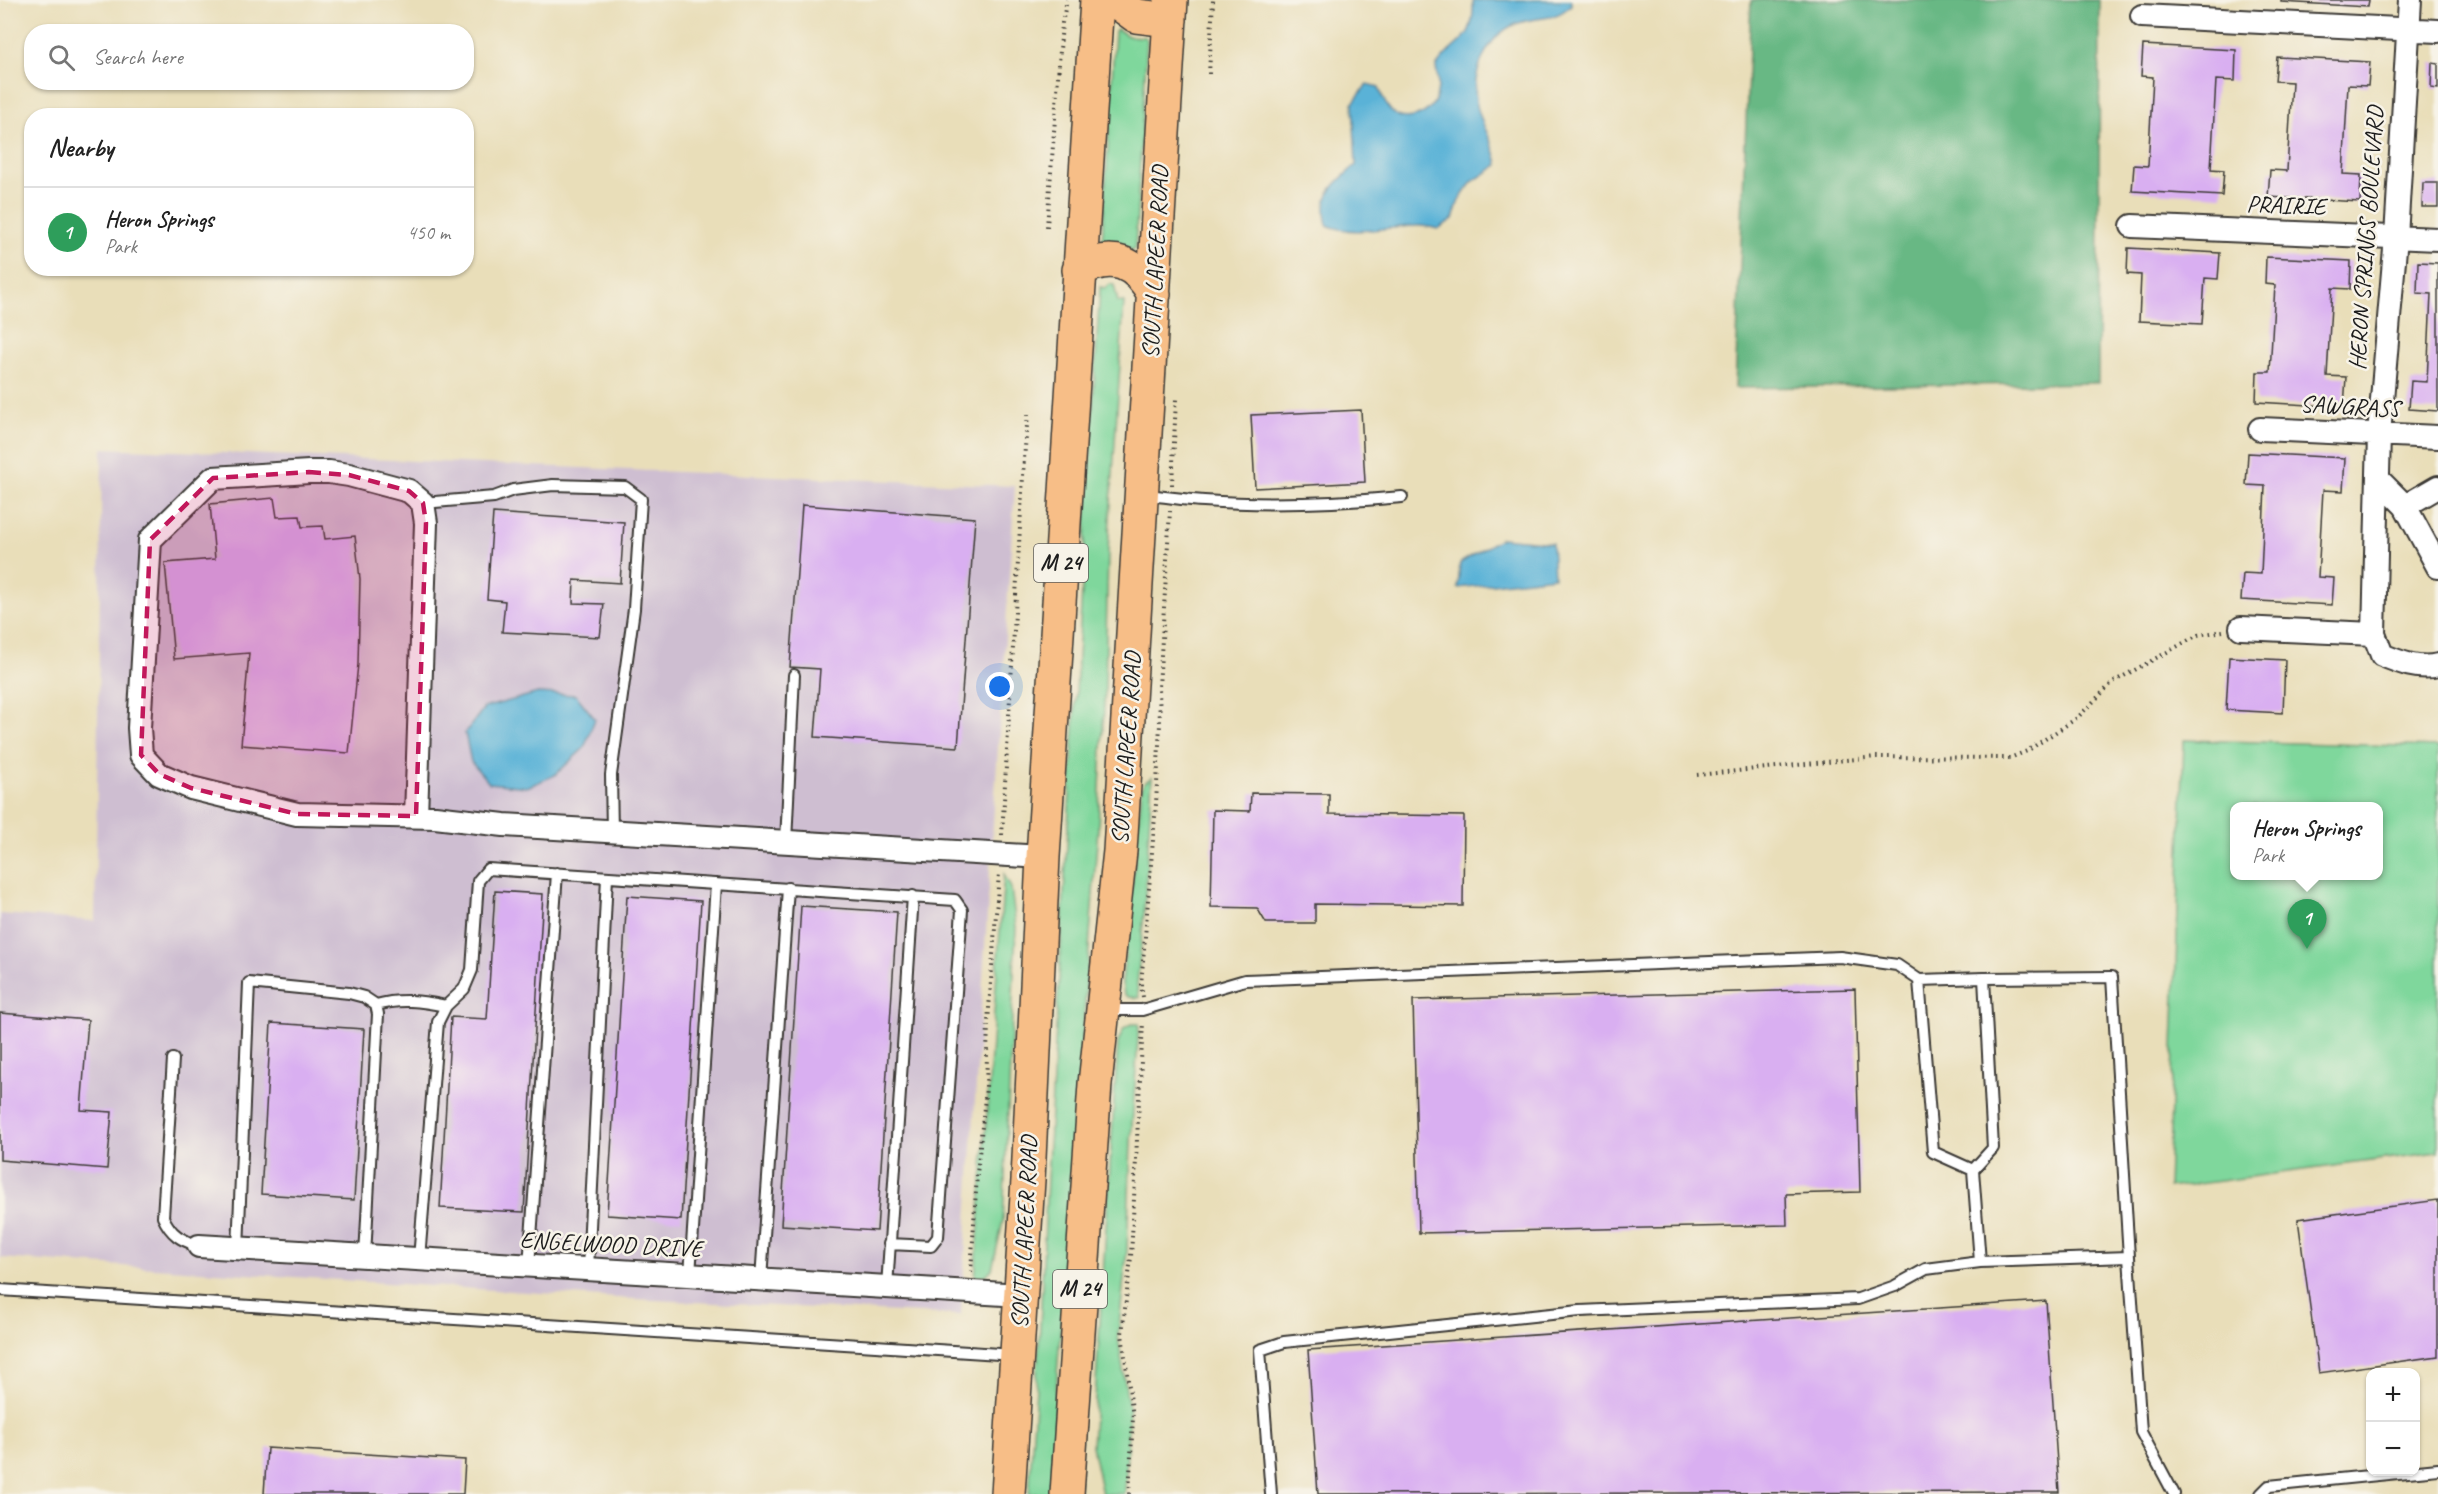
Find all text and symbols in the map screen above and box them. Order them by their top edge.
search box [24,24,474,90]
icon: search [45,41,78,74]
text: Search here [93,43,183,71]
street label: HERON SPRINGS BOULEVARD [2342,103,2390,371]
text: Nearby [48,131,113,164]
street label: SOUTH LAPEER ROAD [1135,163,1175,359]
street label: PRAIRIE [2246,189,2329,221]
text: Heron Springs [105,206,214,234]
text: 1 [63,220,72,245]
text: 450 m [407,220,450,245]
text: Park [105,234,137,259]
street label: SAWGRASS [2299,388,2404,424]
road number: M 24 [1034,544,1088,582]
street label: SOUTH LAPEER ROAD [1104,649,1148,845]
your location [985,672,1014,701]
popup [2230,802,2383,880]
text: Heron Springs [2252,815,2361,843]
text: Park [2252,843,2284,868]
pin: 1 [2288,900,2326,949]
street label: SOUTH LAPEER ROAD [1004,1133,1044,1329]
street label: ENGELWOOD DRIVE [519,1224,706,1264]
road number: M 24 [1053,1270,1107,1308]
map controls [2366,1368,2420,1476]
button: + [2366,1368,2420,1422]
button: − [2366,1422,2420,1476]

